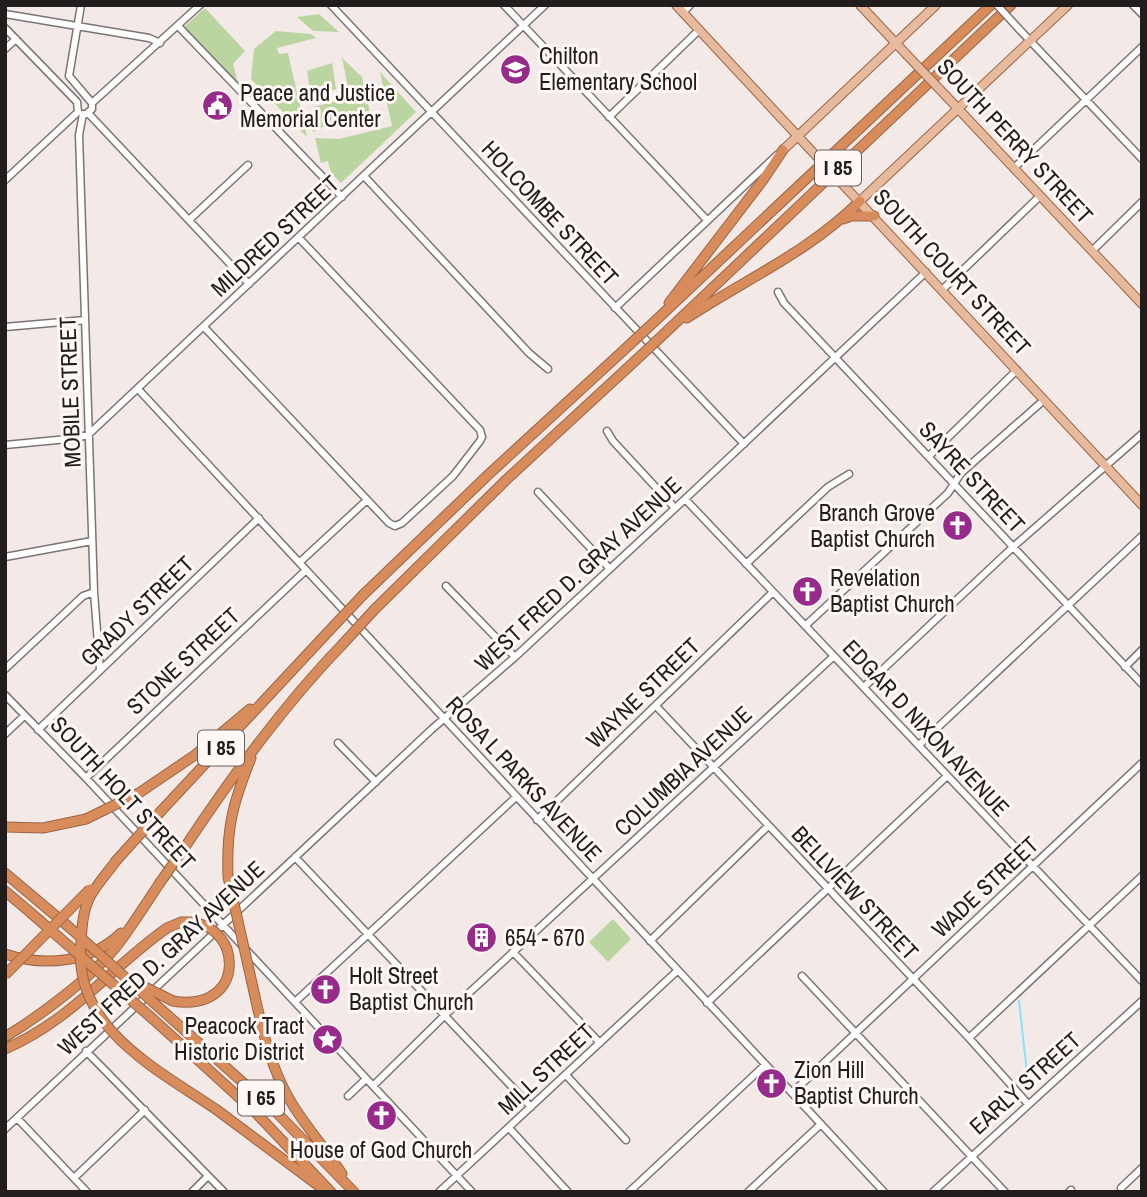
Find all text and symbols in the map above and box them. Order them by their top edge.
place label: Chilton Elementary School [539,40,697,97]
street label: SOUTH PERRY STREET [931,51,1100,230]
school or university icon: Chilton Elementary School [499,52,533,86]
place label: Peace and Justice Memorial Center [240,77,395,134]
public building icon: Peace and Justice Memorial Center [200,89,234,123]
street label: HOLCOMBE STREET [475,133,626,292]
road number: I 85 [815,150,861,186]
street label: MILDRED STREET [204,168,346,303]
street label: SOUTH COURT STREET [867,182,1038,362]
street label: MOBILE STREET [51,316,88,468]
street label: SAYRE STREET [913,414,1033,540]
street label: WEST FRED D. GRAY AVENUE [468,469,688,678]
place label: Branch Grove Baptist Church [810,497,935,554]
church icon: Branch Grove Baptist Church [941,509,975,543]
street label: GRADY STREET [73,548,200,673]
place label: Revelation Baptist Church [830,562,955,619]
church icon: Revelation Baptist Church [790,574,824,608]
street label: STONE STREET [119,600,246,721]
street label: WAYNE STREET [579,630,707,755]
street label: EDGAR D NIXON AVENUE [836,633,1017,823]
street label: ROSA L PARKS AVENUE [439,689,609,868]
street label: COLUMBIA AVENUE [607,699,758,843]
street label: SOUTH HOLT STREET [44,709,203,877]
road number: I 85 [198,730,244,766]
street label: BELLVIEW STREET [785,819,926,967]
street label: WADE STREET [925,829,1045,944]
street label: WEST FRED D. GRAY AVENUE [51,853,271,1062]
building icon: 654 - 670 [465,921,499,955]
place label: 654 - 670 [505,922,585,953]
place label: Holt Street Baptist Church [349,960,474,1017]
church icon: Holt Street Baptist Church [309,972,343,1006]
place label: Peacock Tract Historic District [174,1010,304,1067]
street label: MILL STREET [491,1016,601,1121]
place icon: Peacock Tract Historic District [310,1022,344,1056]
street label: EARLY STREET [962,1024,1087,1141]
place label: Zion Hill Baptist Church [794,1054,919,1111]
church icon: Zion Hill Baptist Church [754,1066,788,1100]
road number: I 65 [238,1080,284,1116]
church icon: House of God Church [364,1099,398,1133]
place label: House of God Church [290,1134,472,1165]

